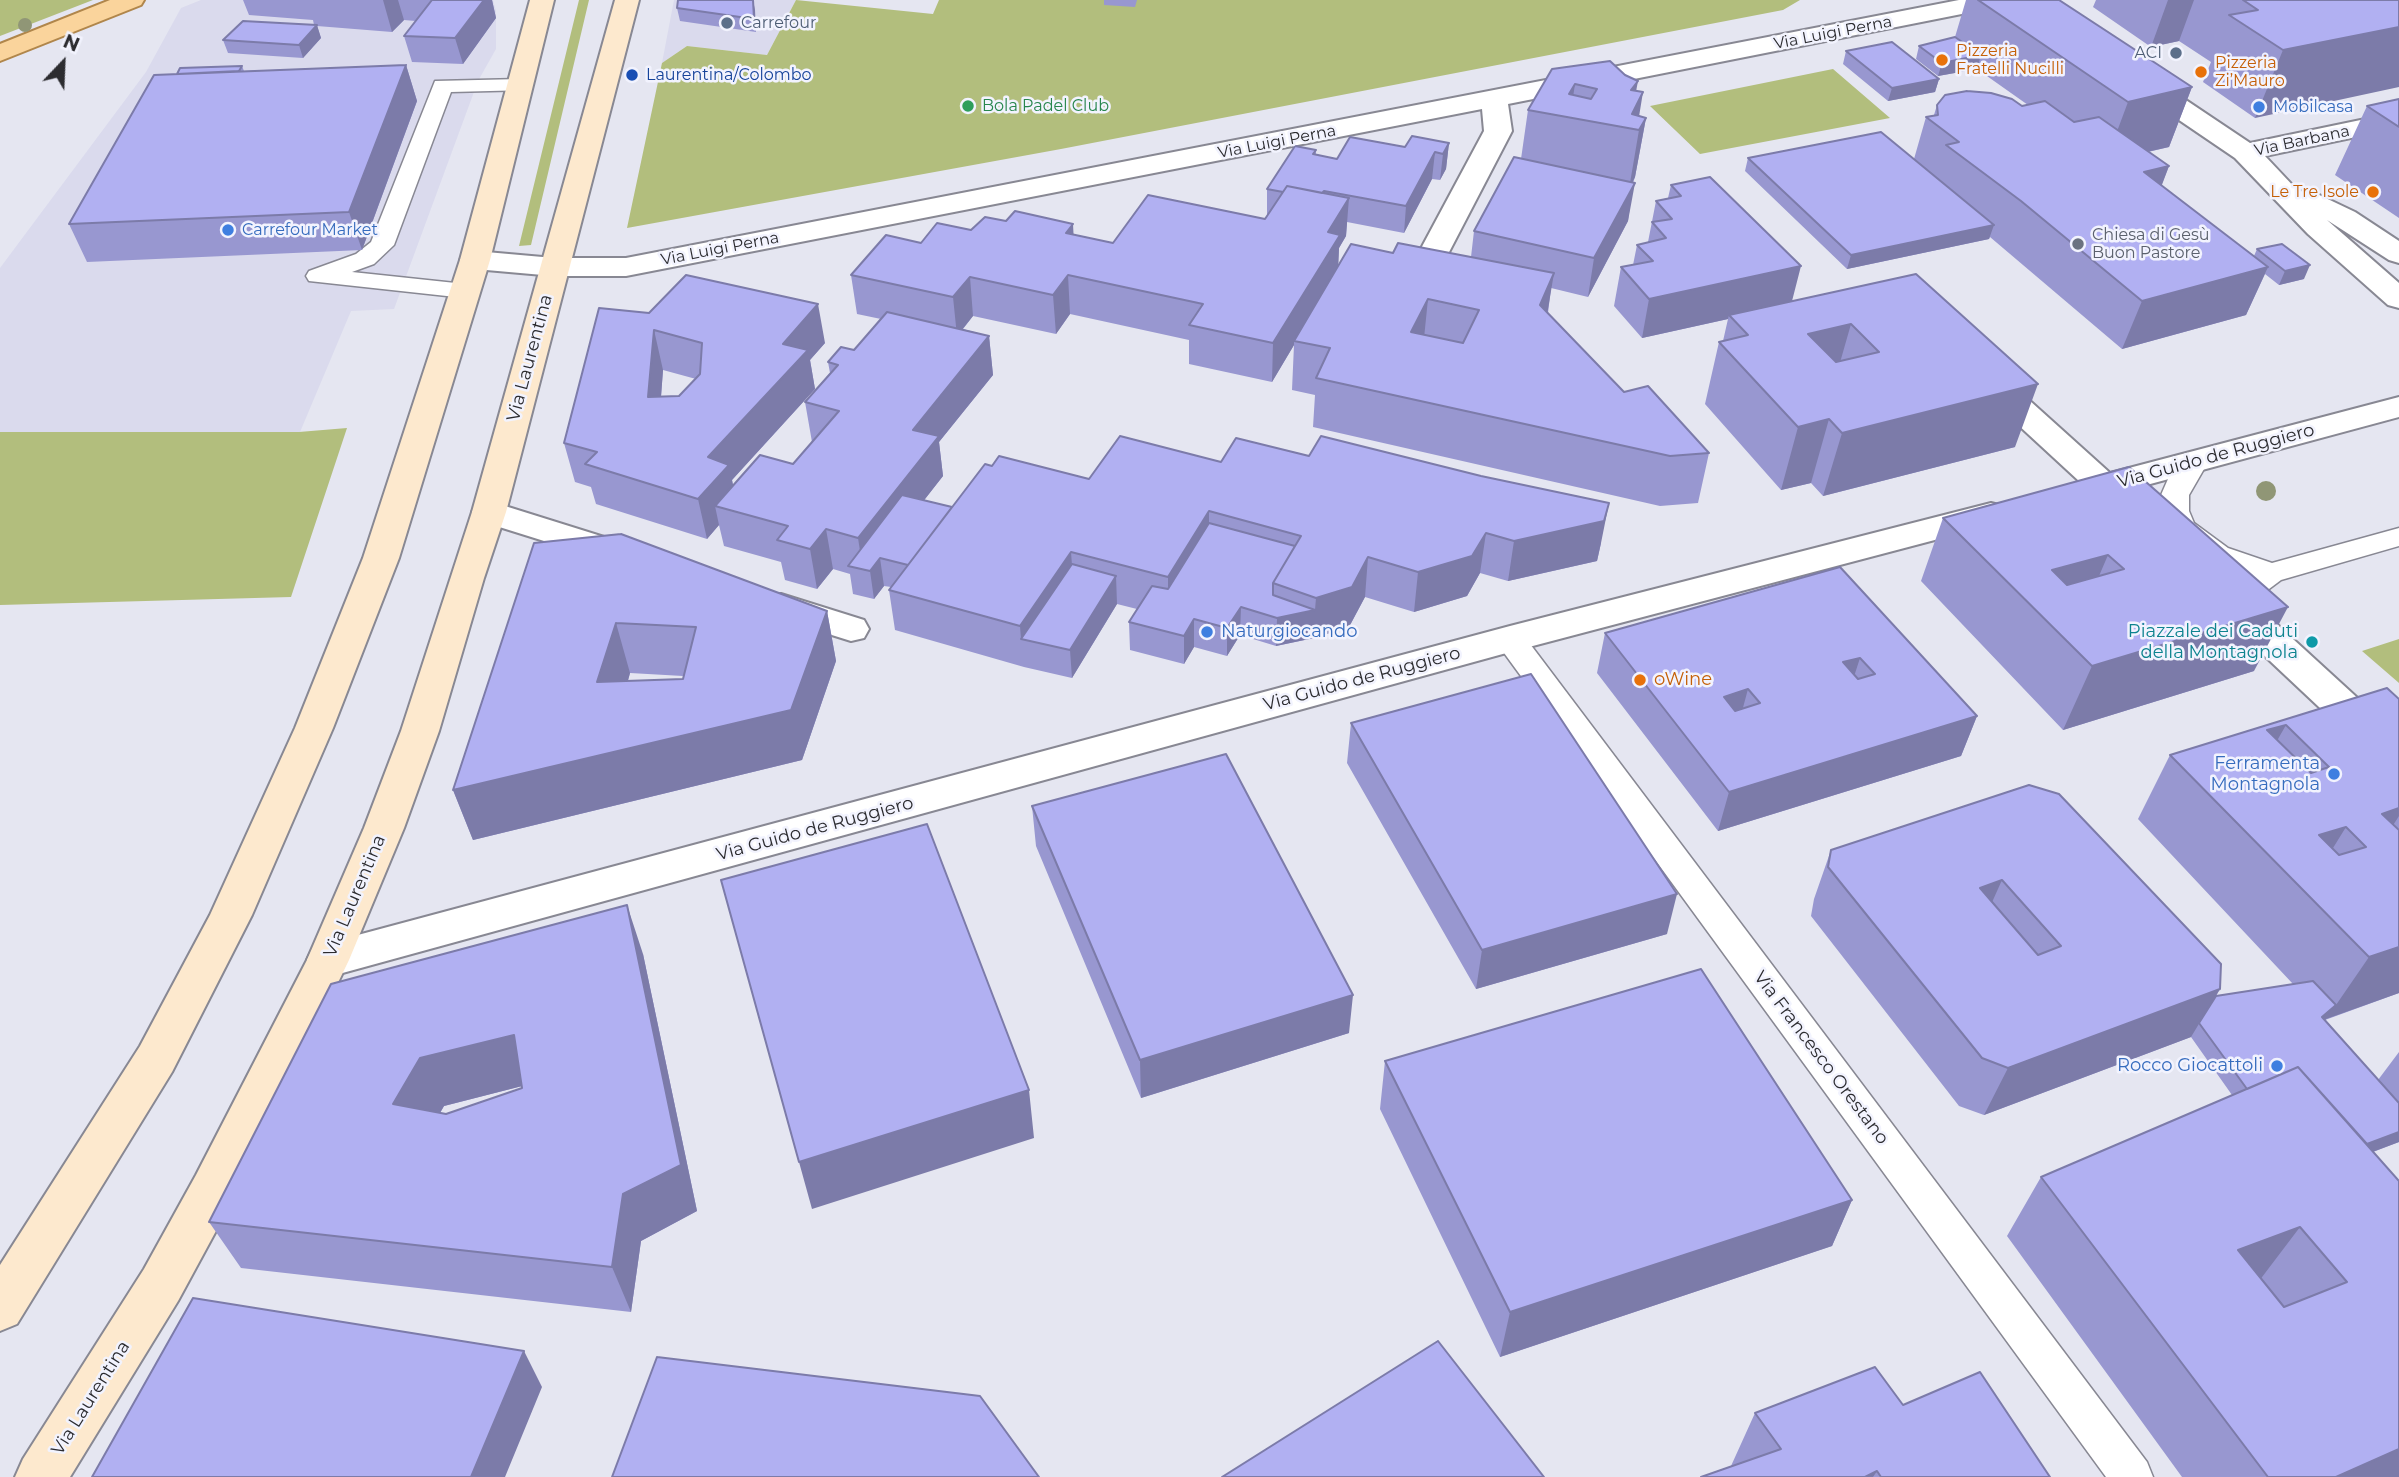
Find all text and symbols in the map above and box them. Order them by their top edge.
street label: Via Luigi Perna [1772,12,1894,54]
place label: Carrefour [741,13,816,33]
marker: Carrefour [719,15,735,31]
north arrow [28,28,98,98]
text: N [60,30,83,57]
place label: Pizzeria Fratelli Nucilli [1956,41,2064,79]
place label: ACI [2135,43,2162,63]
marker: ACI [2168,45,2184,61]
marker: Pizzeria Fratelli Nucilli [1934,52,1950,68]
place label: Pizzeria Zi’Mauro [2215,53,2285,91]
marker: Pizzeria Zi’Mauro [2193,64,2209,80]
place label: Laurentina/Colombo [646,65,812,85]
marker: Laurentina/Colombo [624,67,640,83]
place label: Bola Padel Club [982,96,1109,116]
place label: Mobilcasa [2273,97,2353,117]
marker: Bola Padel Club [960,98,976,114]
marker: Mobilcasa [2251,99,2267,115]
street label: Via Luigi Perna [1216,121,1338,163]
street label: Via Barbana [2253,122,2351,160]
place label: Le Tre Isole [2270,182,2359,202]
marker: Le Tre Isole [2365,184,2381,200]
place label: Carrefour Market [242,220,378,240]
marker: Carrefour Market [220,222,236,238]
place label: Chiesa di Gesù Buon Pastore [2092,225,2210,263]
street label: Via Luigi Perna [659,228,781,270]
marker: Chiesa di Gesù Buon Pastore [2070,236,2086,252]
street label: Via Laurentina [503,292,557,424]
street label: Via Guido de Ruggiero [2115,419,2317,493]
place label: Naturgiocando [1221,621,1358,643]
place label: Piazzale dei Caduti della Montagnola [2128,621,2298,664]
marker: Naturgiocando [1199,624,1215,640]
marker: Piazzale dei Caduti della Montagnola [2304,634,2320,650]
street label: Via Guido de Ruggiero [1261,642,1463,716]
place label: oWine [1654,669,1712,691]
marker: oWine [1632,672,1648,688]
place label: Ferramenta Montagnola [2211,753,2320,796]
marker: Ferramenta Montagnola [2326,766,2342,782]
street label: Via Guido de Ruggiero [714,792,916,866]
street label: Via Laurentina [320,832,390,960]
street label: Via Francesco Orestano [1749,967,1893,1149]
place label: Rocco Giocattoli [2117,1055,2263,1077]
marker: Rocco Giocattoli [2269,1058,2285,1074]
street label: Via Laurentina [47,1337,135,1459]

